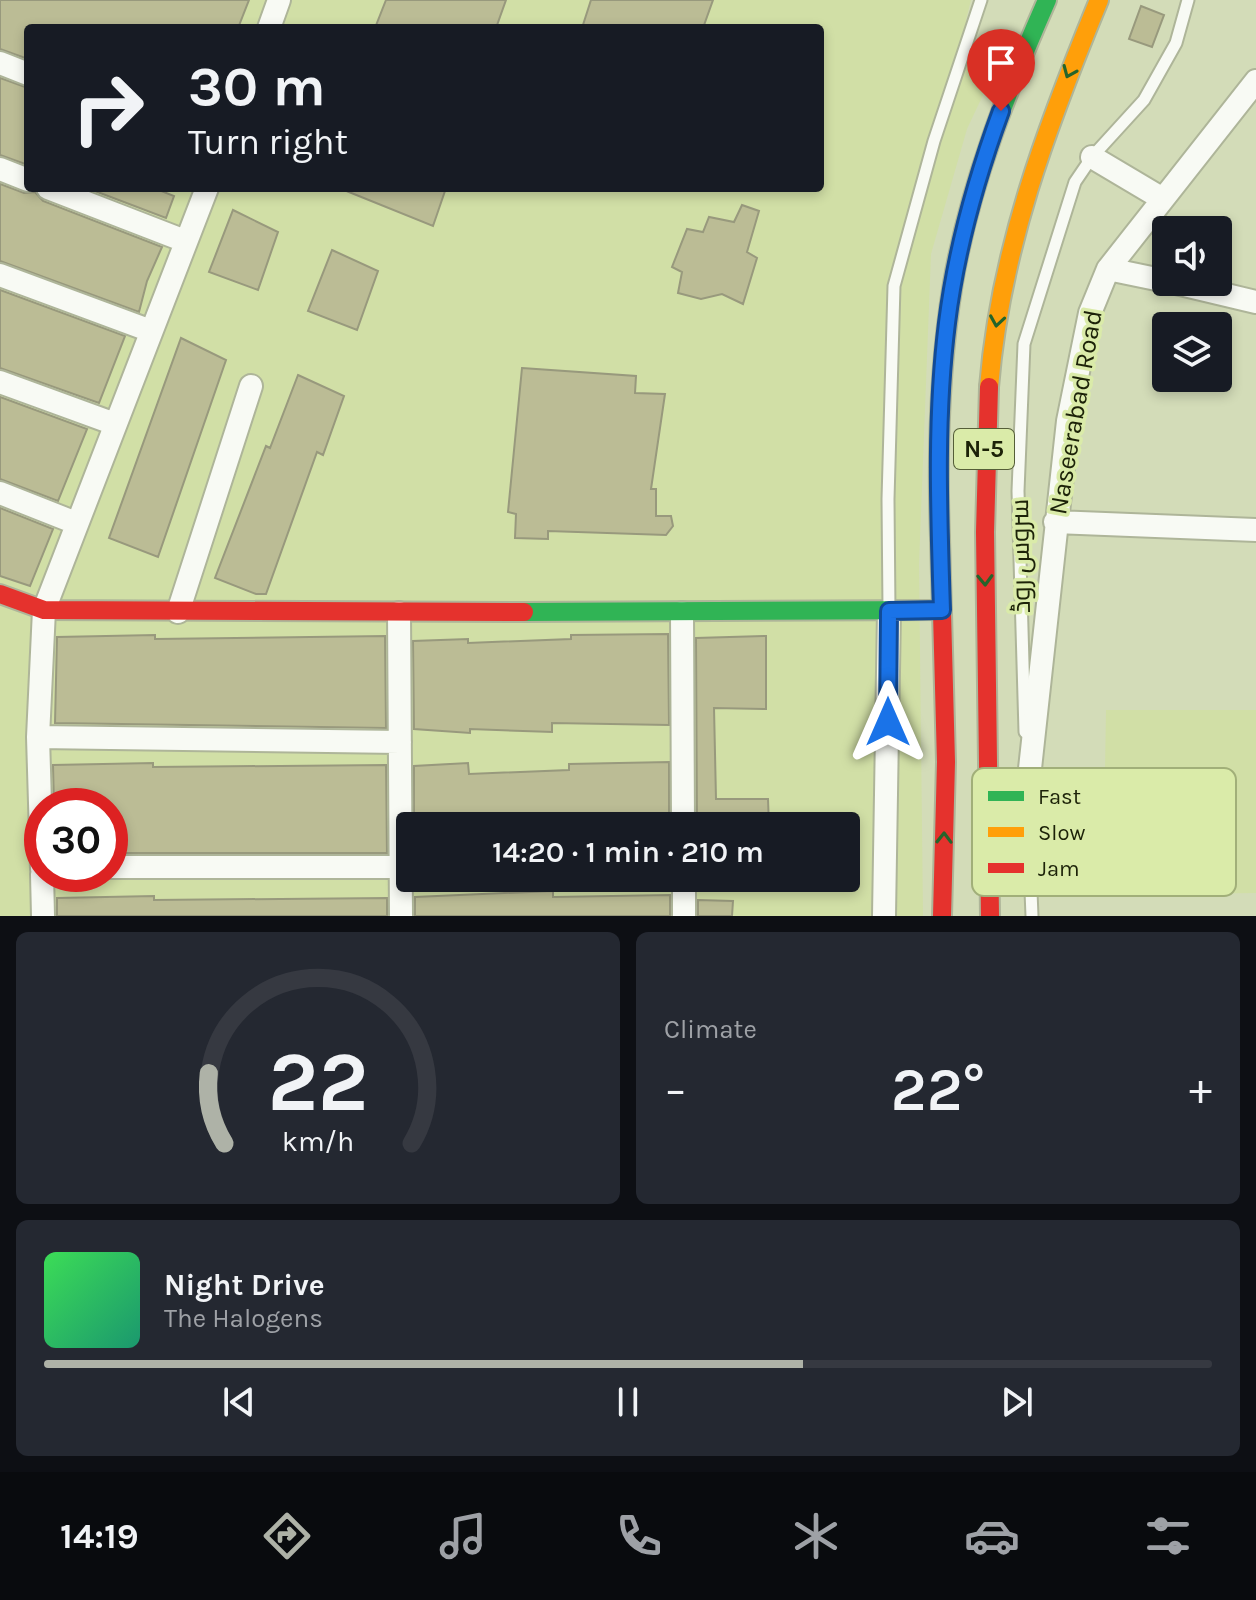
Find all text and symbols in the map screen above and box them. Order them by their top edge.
pin [967,29,1035,111]
icon: arrive [979,41,1023,85]
text: 30 m [188,54,326,119]
icon: right [56,56,160,160]
one-way arrow [1063,64,1079,78]
text: Turn right [188,121,348,163]
map controls [1152,216,1232,392]
button: sound [1152,216,1232,296]
street label: Naseerabad Road [1042,307,1109,517]
button: layers [1152,312,1232,392]
one-way arrow [989,314,1006,328]
road number: N-5 [954,429,1014,469]
street label: سروس روڈ [1004,499,1037,613]
one-way arrow [977,574,994,587]
position arrow [846,680,930,764]
legend [972,768,1236,896]
text: Fast [1038,784,1081,810]
speed limit sign: 30 [24,788,128,892]
text: Slow [1038,820,1085,846]
one-way arrow [936,831,953,844]
text: 14:20 · 1 min · 210 m [492,834,764,870]
text: Jam [1038,856,1080,882]
text: Climate [664,1014,757,1045]
text: 22 [268,1034,368,1131]
text: 22° [891,1055,985,1125]
text: − [664,1064,687,1115]
text: + [1189,1064,1212,1115]
text: km/h [282,1125,354,1158]
text: Night Drive [164,1267,325,1303]
text: The Halogens [164,1303,323,1334]
icon: previous [217,1380,261,1424]
icon: pause [606,1380,650,1424]
icon: next [995,1380,1039,1424]
icon: directions [259,1508,315,1564]
icon: music [435,1508,491,1564]
icon: phone [611,1508,667,1564]
icon: climate [788,1508,844,1564]
icon: car [964,1508,1020,1564]
icon: filters [1140,1508,1196,1564]
text: 14:19 [60,1515,139,1557]

